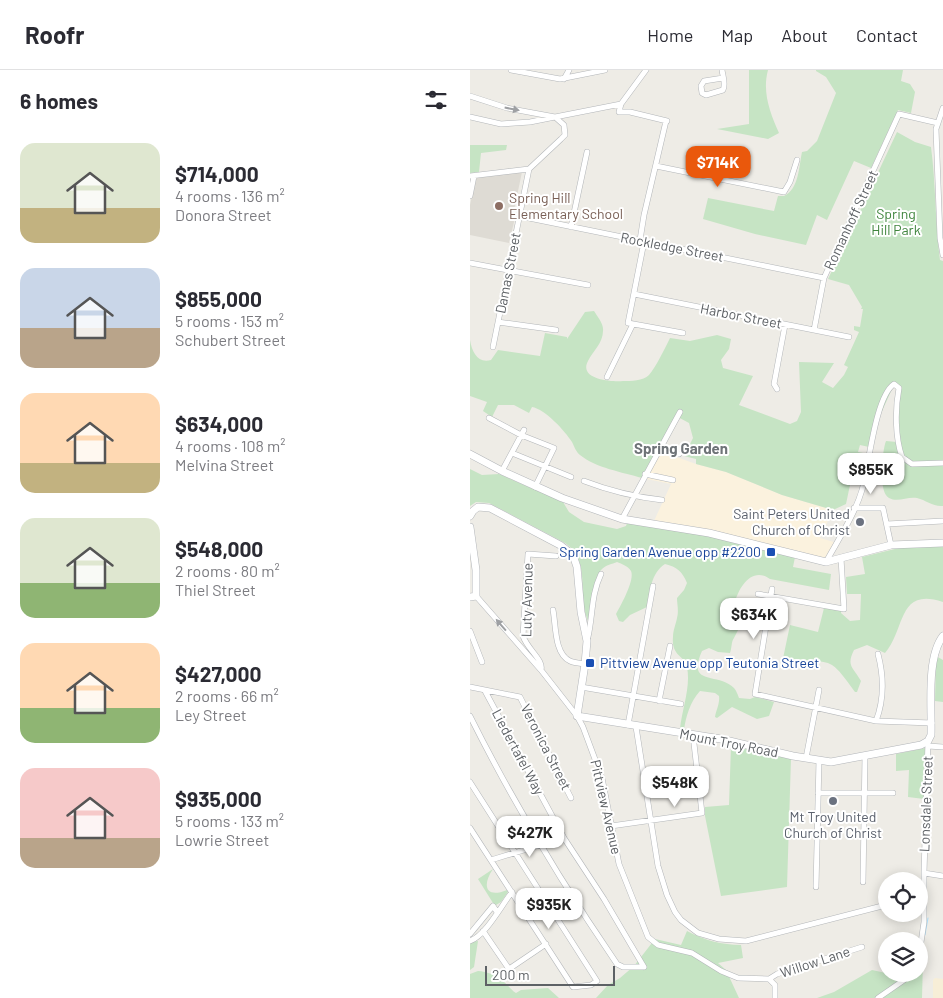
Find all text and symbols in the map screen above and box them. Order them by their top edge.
text: Roofr [25,20,84,49]
text: Home [647,24,693,46]
text: Map [721,24,753,46]
text: About [781,24,828,46]
text: Contact [856,24,918,46]
icon: filters [422,86,450,114]
text: 6 homes [20,88,98,113]
one-way arrow [504,105,520,113]
pin: $714K [683,146,753,188]
text: $714K [697,152,739,171]
text: $714,000 [175,161,259,186]
icon: home [60,163,120,223]
street label: Romanhoff Street [820,167,881,273]
text: 4 rooms · 136 m² [175,186,285,205]
place label: Spring Hill Elementary School [509,189,623,222]
marker: Spring Hill Elementary School [493,200,505,212]
text: Donora Street [175,205,272,224]
park label: Spring Hill Park [871,205,921,238]
street label: Rockledge Street [619,228,725,265]
street label: Damas Street [491,231,524,315]
text: $855,000 [175,286,262,311]
icon: home [60,288,120,348]
street label: Harbor Street [699,299,783,332]
text: 5 rooms · 153 m² [175,311,284,330]
text: Schubert Street [175,330,286,349]
text: $634,000 [175,411,263,436]
icon: home [60,413,120,473]
text: 4 rooms · 108 m² [175,436,286,455]
district label: Spring Garden [634,439,728,457]
pin: $855K [836,452,906,495]
text: Melvina Street [175,455,274,474]
text: $855K [848,459,894,478]
place label: Saint Peters United Church of Christ [733,505,850,538]
marker: Saint Peters United Church of Christ [854,516,866,528]
text: $548,000 [175,536,263,561]
icon: home [60,538,120,598]
place label: Spring Garden Avenue opp #2200 [559,543,761,560]
marker: Spring Garden Avenue opp #2200 [765,546,777,558]
text: 2 rooms · 80 m² [175,561,280,580]
street label: Luty Avenue [517,563,536,637]
text: Thiel Street [175,580,256,599]
pin: $634K [719,598,789,640]
text: $634K [731,604,777,623]
one-way arrow [495,619,507,631]
place label: Pittview Avenue opp Teutonia Street [600,654,819,671]
marker: Pittview Avenue opp Teutonia Street [584,657,596,669]
text: $427,000 [175,661,261,686]
icon: home [60,663,120,723]
text: 2 rooms · 66 m² [175,686,279,705]
street label: Veronica Street [517,701,575,793]
text: Ley Street [175,705,247,724]
street label: Liedertafel Way [489,706,548,798]
street label: Mount Troy Road [678,725,780,760]
street label: Lonsdale Street [915,756,936,852]
street label: Pittview Avenue [587,758,626,856]
pin: $548K [640,766,710,808]
text: $548K [652,772,698,791]
text: $935,000 [175,786,262,811]
icon: home [60,788,120,848]
marker: Mt Troy United Church of Christ [827,795,839,807]
place label: Mt Troy United Church of Christ [784,808,882,841]
text: 5 rooms · 133 m² [175,811,284,830]
pin: $427K [495,816,565,858]
text: $427K [507,822,553,841]
text: Lowrie Street [175,830,269,849]
map controls [878,872,928,982]
button: locate [878,872,928,922]
pin: $935K [514,888,584,930]
text: $935K [527,894,571,913]
button: layers [878,932,928,982]
street label: Willow Lane [778,942,852,981]
scale bar [485,963,615,986]
text: 200 m [492,966,530,983]

